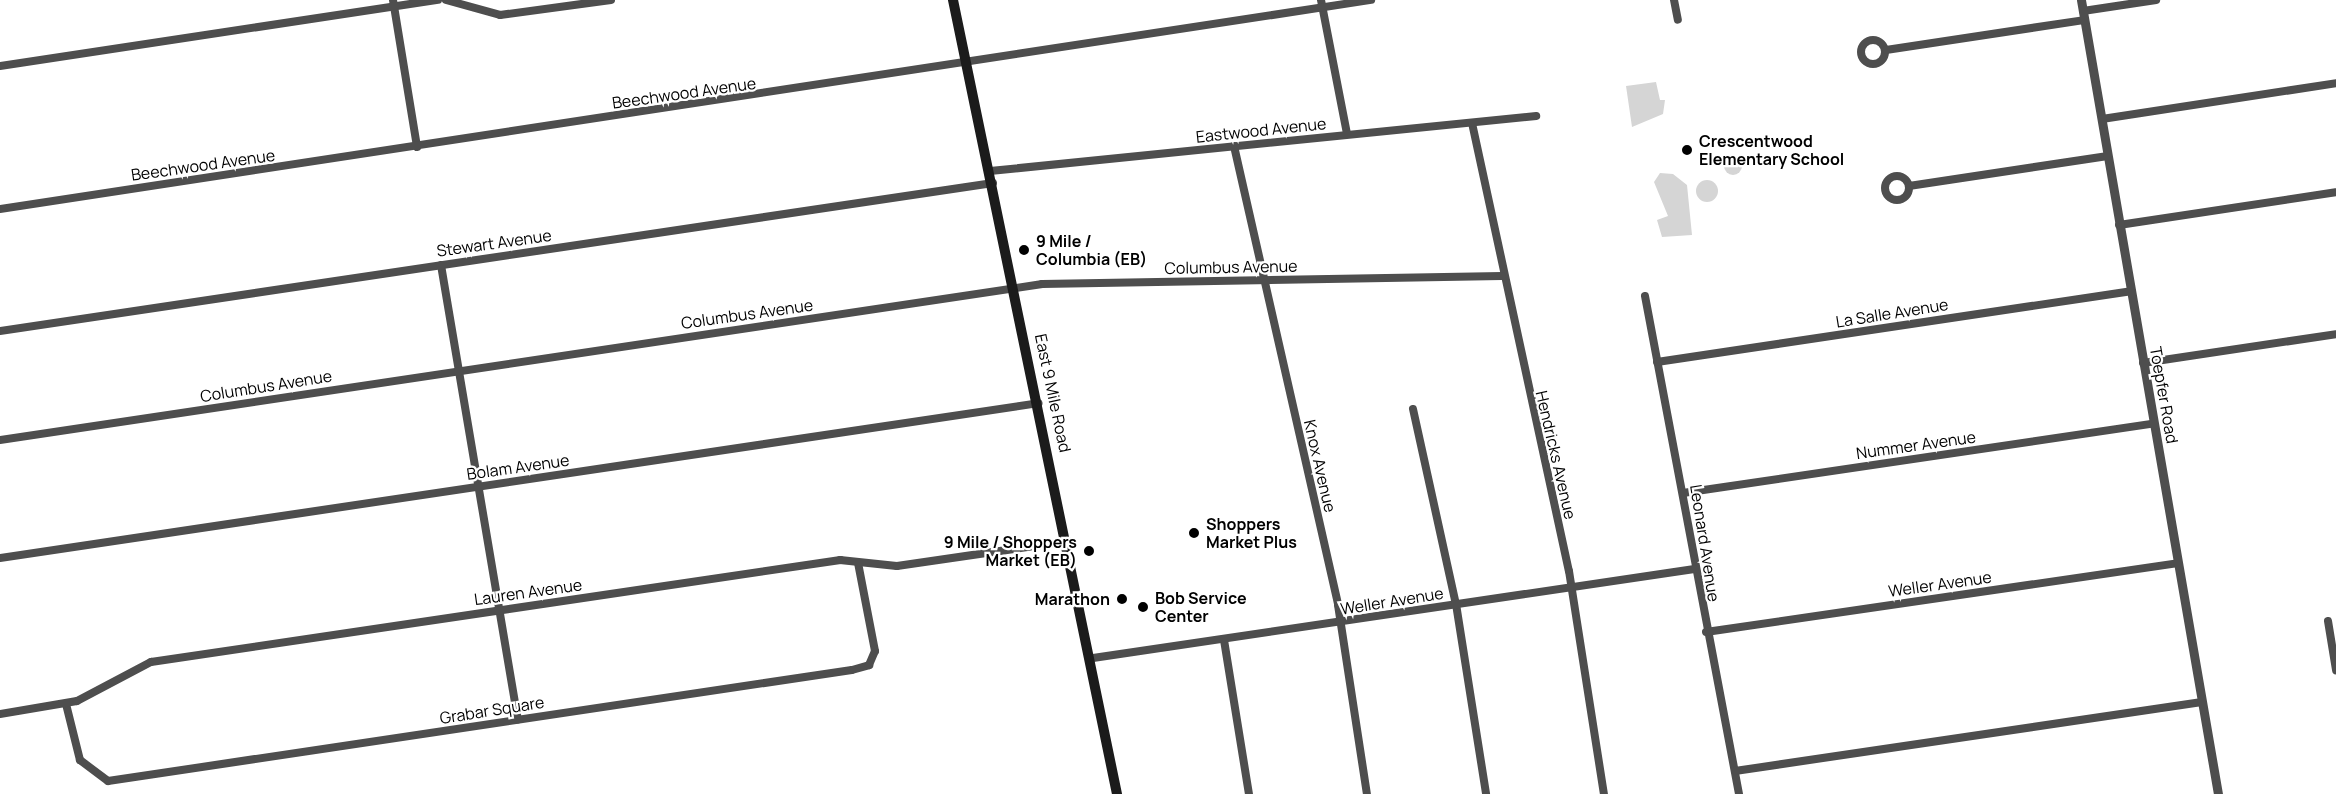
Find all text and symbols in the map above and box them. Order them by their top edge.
street label: Beechwood Avenue [611,73,757,113]
street label: Eastwood Avenue [1195,114,1327,146]
place label: Crescentwood Elementary School [1699,131,1844,169]
marker: Crescentwood Elementary School [1680,143,1694,157]
street label: Beechwood Avenue [130,145,276,185]
street label: Stewart Avenue [435,225,553,261]
place label: 9 Mile / Columbia (EB) [1036,231,1147,269]
marker: 9 Mile / Columbia (EB) [1017,243,1031,257]
street label: Columbus Avenue [1164,256,1298,278]
street label: Columbus Avenue [680,295,814,333]
street label: La Salle Avenue [1834,295,1950,331]
street label: East 9 Mile Road [1031,332,1075,454]
street label: Toepfer Road [2146,345,2182,445]
street label: Columbus Avenue [199,366,333,406]
street label: Hendricks Avenue [1532,389,1580,521]
street label: Knox Avenue [1300,418,1340,514]
street label: Nummer Avenue [1855,427,1977,463]
street label: Bolam Avenue [465,450,571,484]
street label: Leonard Avenue [1686,483,1724,603]
place label: Shoppers Market Plus [1206,514,1297,552]
marker: Shoppers Market Plus [1187,526,1201,540]
place label: 9 Mile / Shoppers Market (EB) [944,532,1077,570]
marker: 9 Mile / Shoppers Market (EB) [1082,544,1096,558]
street label: Weller Avenue [1887,567,1993,601]
street label: Lauren Avenue [473,575,583,609]
street label: Weller Avenue [1339,583,1445,619]
place label: Bob Service Center [1155,588,1247,626]
place label: Marathon [1035,589,1110,609]
marker: Marathon [1115,592,1129,606]
marker: Bob Service Center [1136,600,1150,614]
street label: Grabar Square [438,692,546,728]

